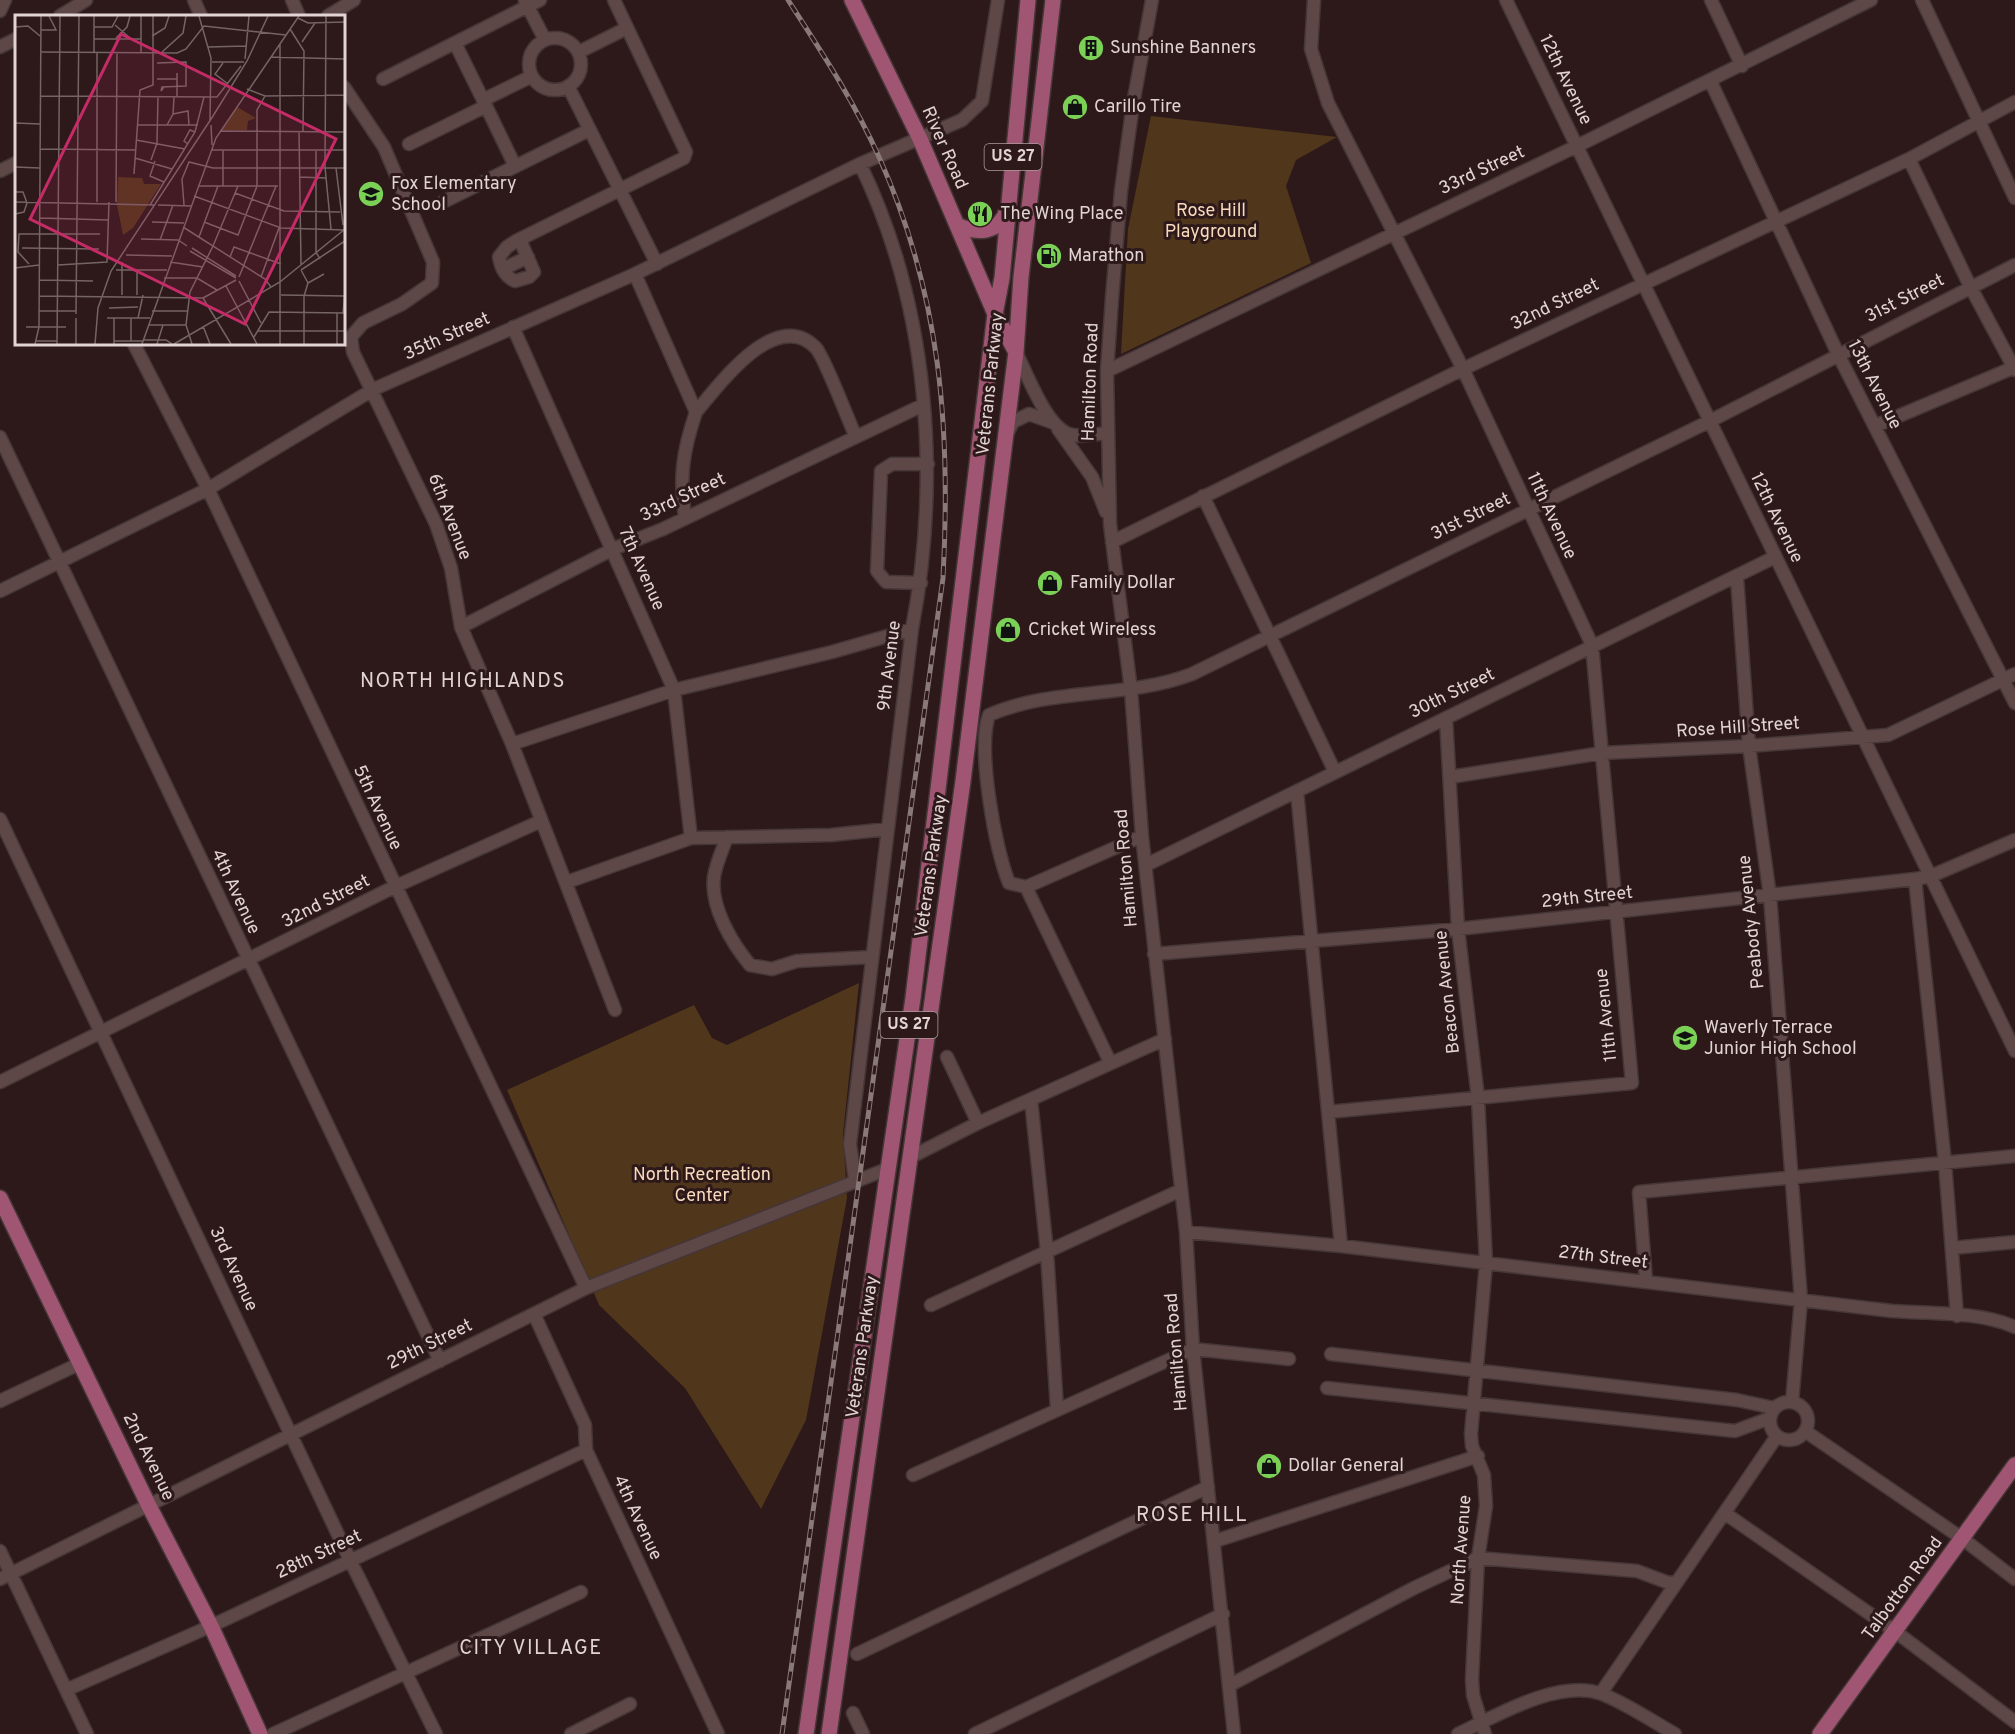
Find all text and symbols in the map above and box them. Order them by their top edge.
inset map [15,15,345,345]
street label: 12th Avenue [1533,31,1597,129]
building icon: Sunshine Banners [1076,33,1106,63]
place label: Sunshine Banners [1110,37,1256,60]
shop icon: Carillo Tire [1060,92,1090,122]
place label: Carillo Tire [1094,96,1181,119]
street label: River Road [916,103,972,193]
street label: 33rd Street [1435,141,1529,201]
road number: US 27 [984,144,1042,170]
place label: Fox Elementary School [391,173,517,217]
school or university icon: Fox Elementary School [356,179,386,209]
restaurant icon: The Wing Place [965,199,995,229]
park label: Rose Hill Playground [1165,200,1257,244]
place label: The Wing Place [1000,203,1124,226]
fuel station icon: Marathon [1034,241,1064,271]
place label: Marathon [1068,245,1144,268]
street label: 31st Street [1861,269,1949,329]
street label: 32nd Street [1507,274,1603,336]
street label: 35th Street [400,308,494,366]
street label: Veterans Parkway [972,311,1010,457]
street label: Hamilton Road [1077,322,1105,442]
street label: 13th Avenue [1842,336,1906,434]
street label: 33rd Street [636,468,730,528]
street label: 11th Avenue [1521,469,1581,563]
street label: 12th Avenue [1744,469,1808,567]
street label: 6th Avenue [422,470,476,564]
street label: 31st Street [1427,488,1515,546]
street label: 7th Avenue [612,524,670,614]
shop icon: Family Dollar [1035,568,1065,598]
place label: Family Dollar [1070,572,1175,595]
shop icon: Cricket Wireless [993,615,1023,645]
street label: 9th Avenue [873,619,907,713]
place label: Cricket Wireless [1028,619,1156,642]
street label: 30th Street [1405,663,1499,725]
district label: NORTH HIGHLANDS [360,669,566,695]
street label: Rose Hill Street [1675,712,1801,744]
street label: 5th Avenue [347,762,407,854]
street label: Veterans Parkway [911,793,953,939]
street label: Hamilton Road [1110,808,1144,928]
street label: 4th Avenue [205,846,265,938]
street label: Peabody Avenue [1734,854,1770,990]
street label: 32nd Street [278,870,374,934]
street label: 29th Street [1540,882,1634,914]
street label: Beacon Avenue [1430,929,1466,1055]
street label: 11th Avenue [1591,967,1623,1063]
road number: US 27 [880,1012,938,1038]
place label: Waverly Terrace Junior High School [1704,1017,1857,1061]
school or university icon: Waverly Terrace Junior High School [1670,1023,1700,1053]
park label: North Recreation Center [633,1164,771,1208]
street label: 3rd Avenue [203,1223,263,1315]
street label: 27th Street [1557,1241,1649,1275]
street label: Veterans Parkway [842,1274,884,1420]
street label: Hamilton Road [1160,1292,1194,1412]
street label: 29th Street [384,1314,476,1376]
street label: 2nd Avenue [117,1409,179,1505]
shop icon: Dollar General [1254,1451,1284,1481]
place label: Dollar General [1288,1455,1404,1478]
street label: 4th Avenue [607,1472,667,1564]
street label: North Avenue [1447,1494,1477,1606]
district label: ROSE HILL [1136,1503,1248,1529]
street label: 28th Street [272,1525,366,1585]
street label: Talbotton Road [1858,1533,1948,1645]
district label: CITY VILLAGE [459,1636,603,1662]

